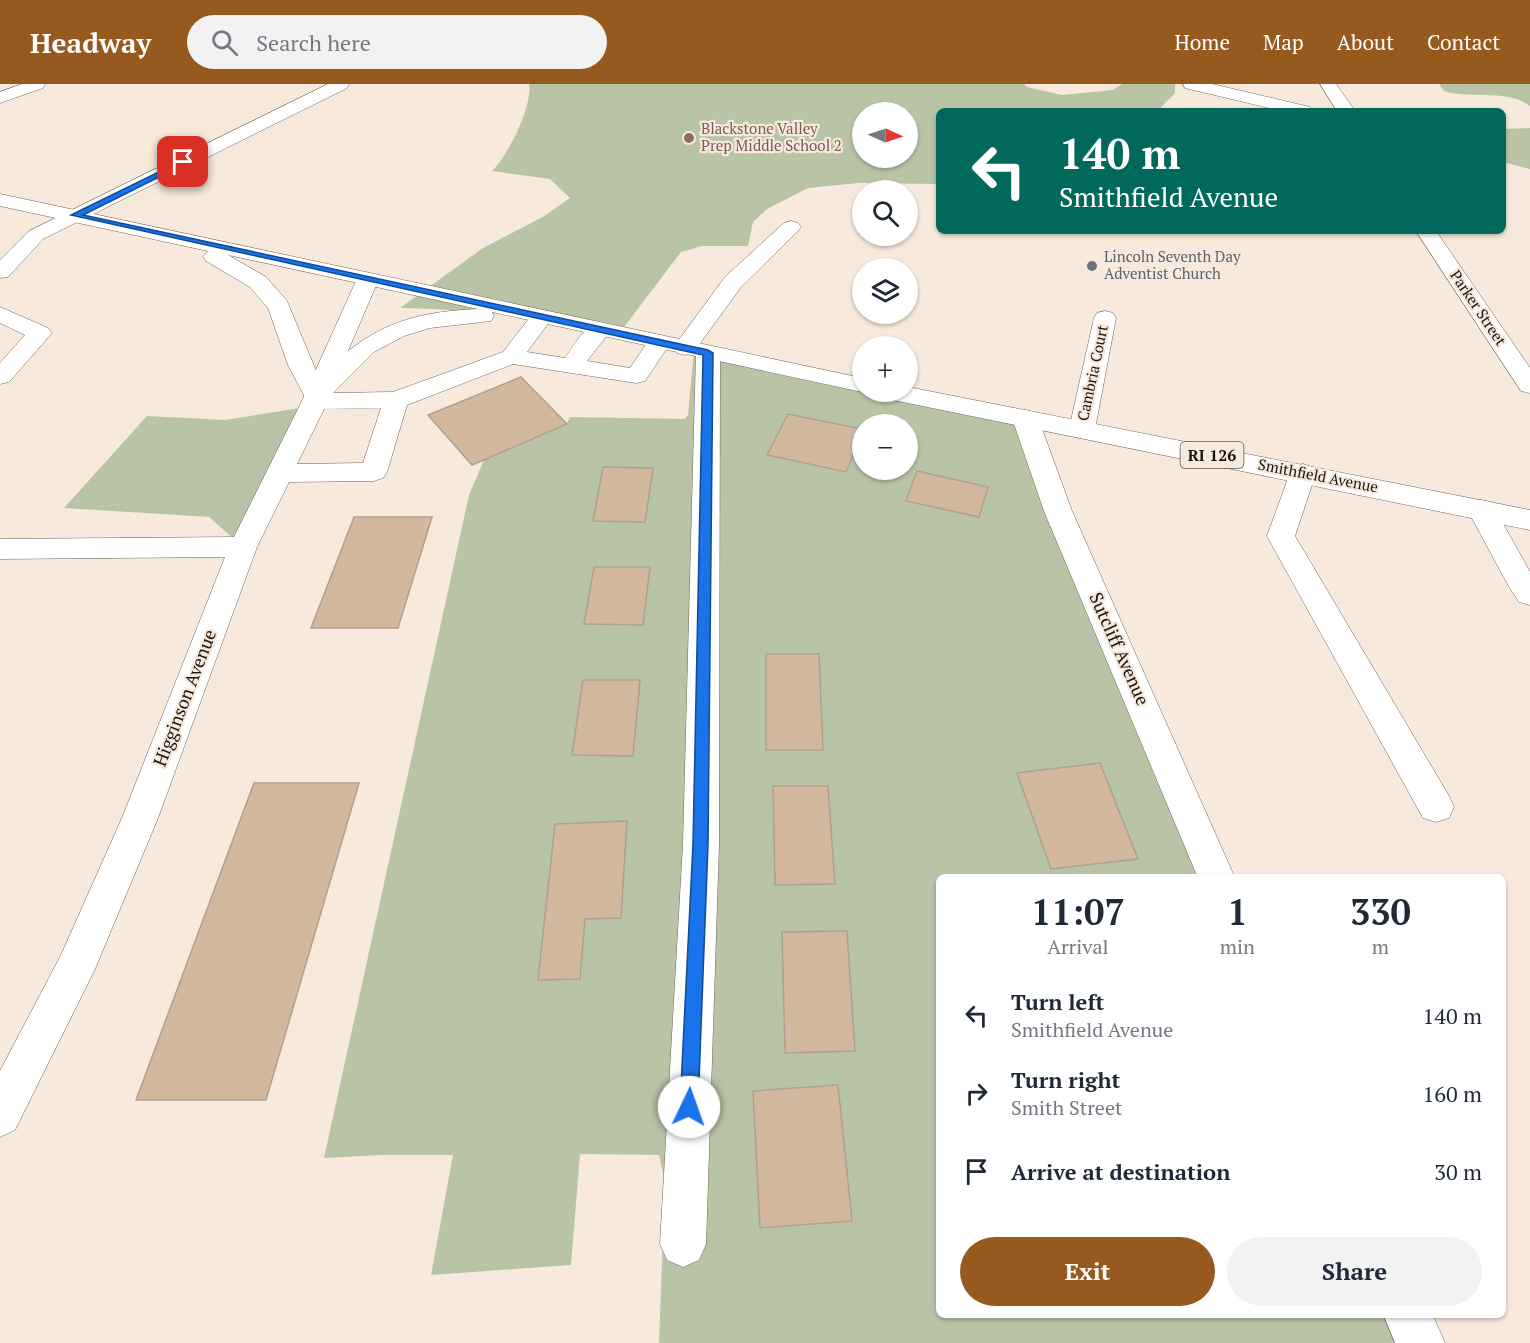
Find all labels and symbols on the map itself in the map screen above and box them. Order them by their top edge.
north arrow [852,102,918,168]
place label: Blackstone Valley Prep Middle School 2 [701,118,842,155]
marker: Blackstone Valley Prep Middle School 2 [682,131,696,145]
pin [157,136,208,187]
place label: Lincoln Seventh Day Adventist Church [1104,246,1241,283]
marker: Lincoln Seventh Day Adventist Church [1085,259,1099,273]
street label: Parker Street [1446,266,1512,349]
street label: Cambria Court [1072,323,1112,423]
road number: RI 126 [1180,442,1244,468]
street label: Smithfield Avenue [1257,454,1380,496]
street label: Sutcliff Avenue [1084,588,1156,709]
street label: Higginson Avenue [147,626,221,770]
position arrow [657,1075,721,1139]

